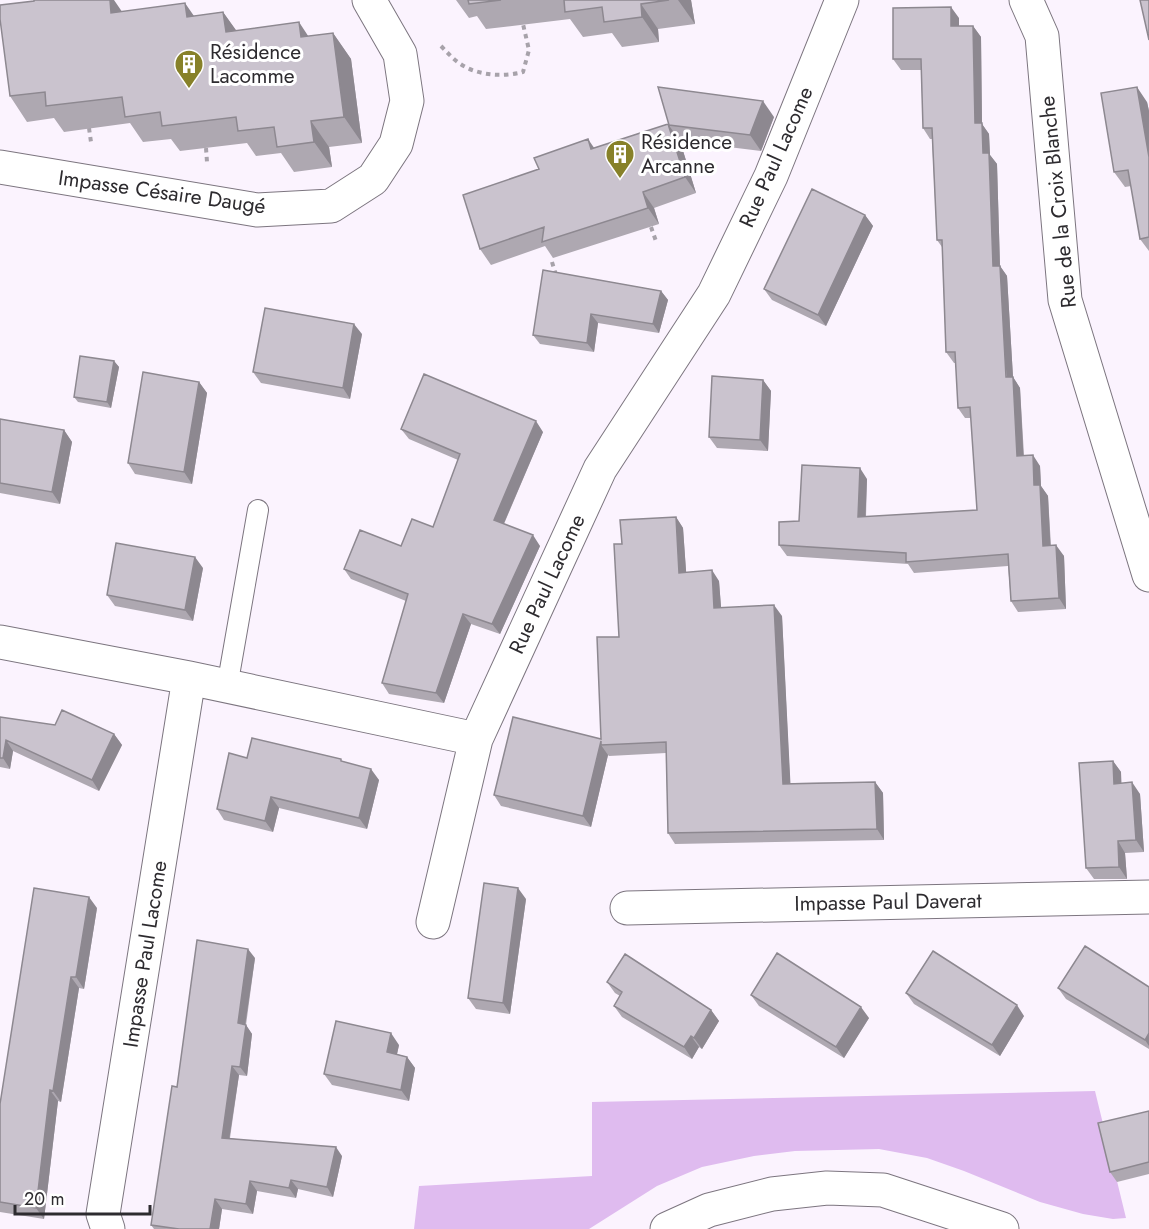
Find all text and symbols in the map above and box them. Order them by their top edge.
place label: Résidence Lacomme [210,37,301,91]
building icon: Résidence Lacomme [173,48,205,90]
street label: Rue Paul Lacome [732,82,821,232]
street label: Rue de la Croix Blanche [1032,94,1084,310]
place label: Résidence Arcanne [641,127,732,181]
building icon: Résidence Arcanne [604,138,636,180]
street label: Impasse Césaire Daugé [56,163,268,221]
street label: Rue Paul Lacome [501,509,593,659]
street label: Impasse Paul Lacome [115,858,175,1050]
street label: Impasse Paul Daverat [794,885,982,919]
scale bar [15,1178,150,1216]
text: 20 m [24,1186,64,1212]

